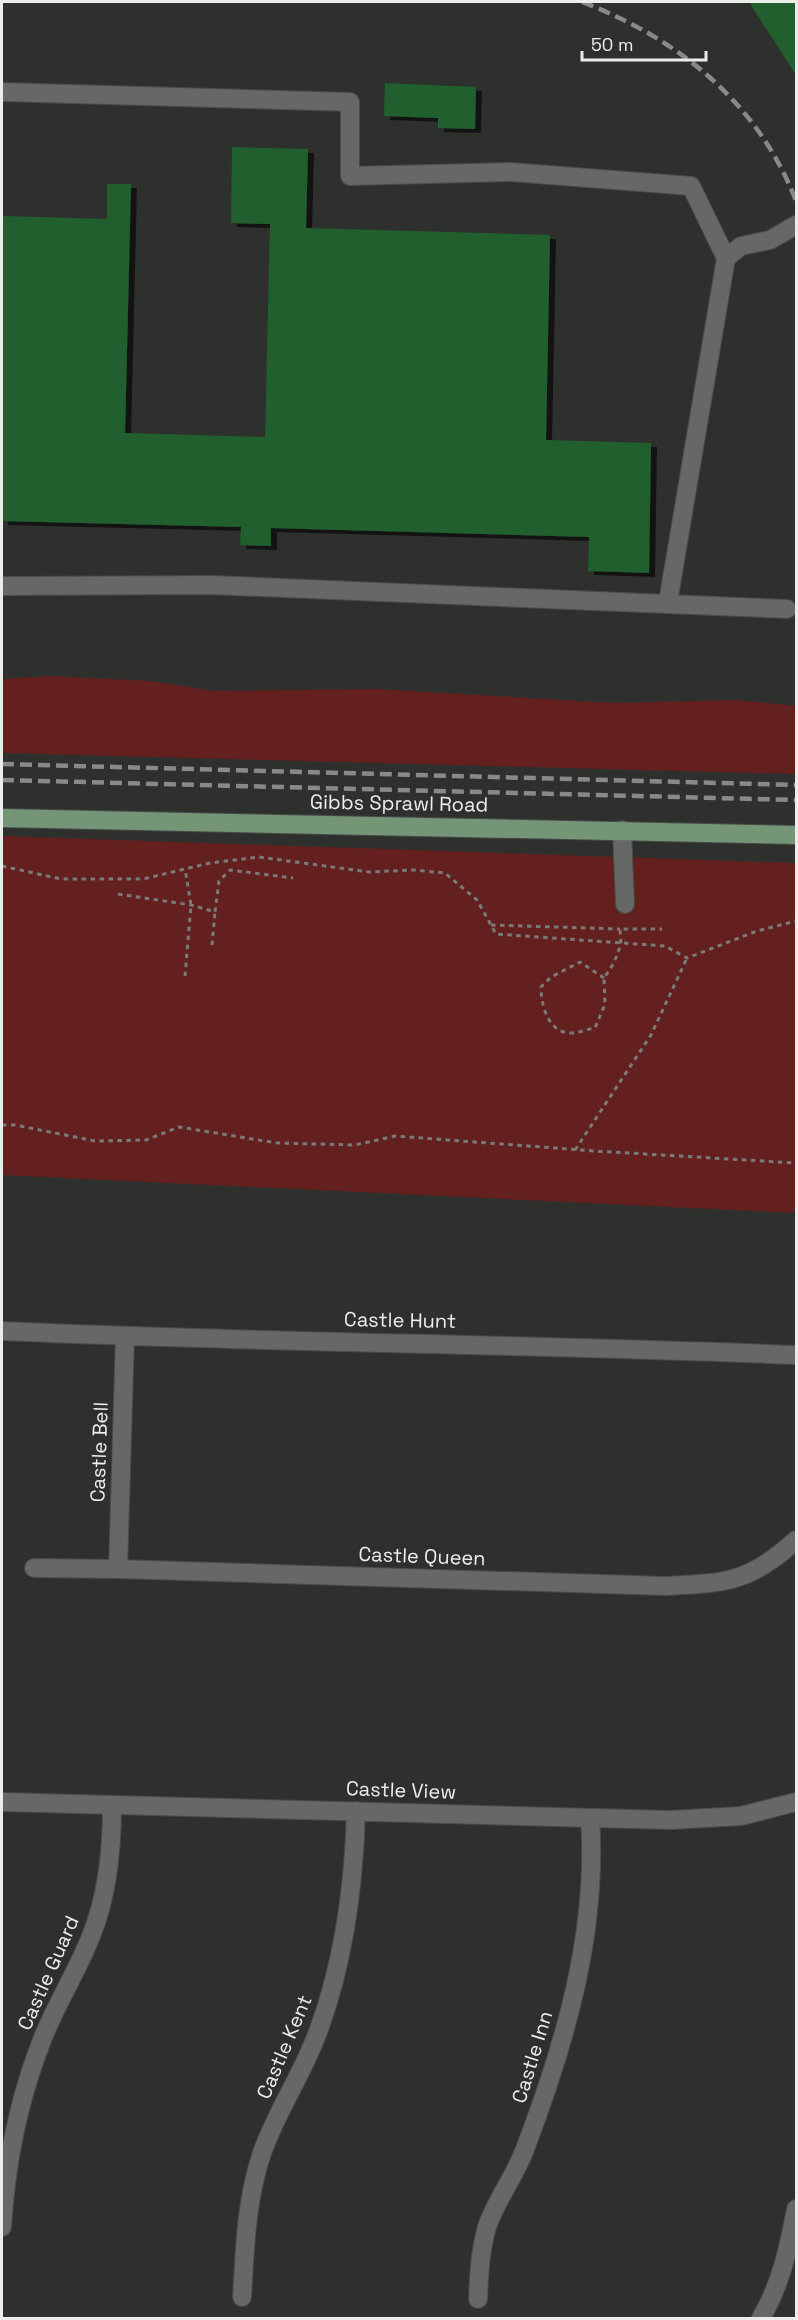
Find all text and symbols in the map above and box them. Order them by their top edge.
scale bar [582,24,706,62]
text: 50 m [591,33,633,56]
street label: Gibbs Sprawl Road [310,788,488,818]
street label: Castle Hunt [344,1306,456,1334]
street label: Castle Bell [84,1401,114,1503]
street label: Castle Queen [358,1541,486,1571]
street label: Castle View [345,1775,457,1805]
street label: Castle Guard [11,1912,85,2034]
street label: Castle Kent [250,1991,318,2103]
street label: Castle Inn [506,2008,558,2106]

